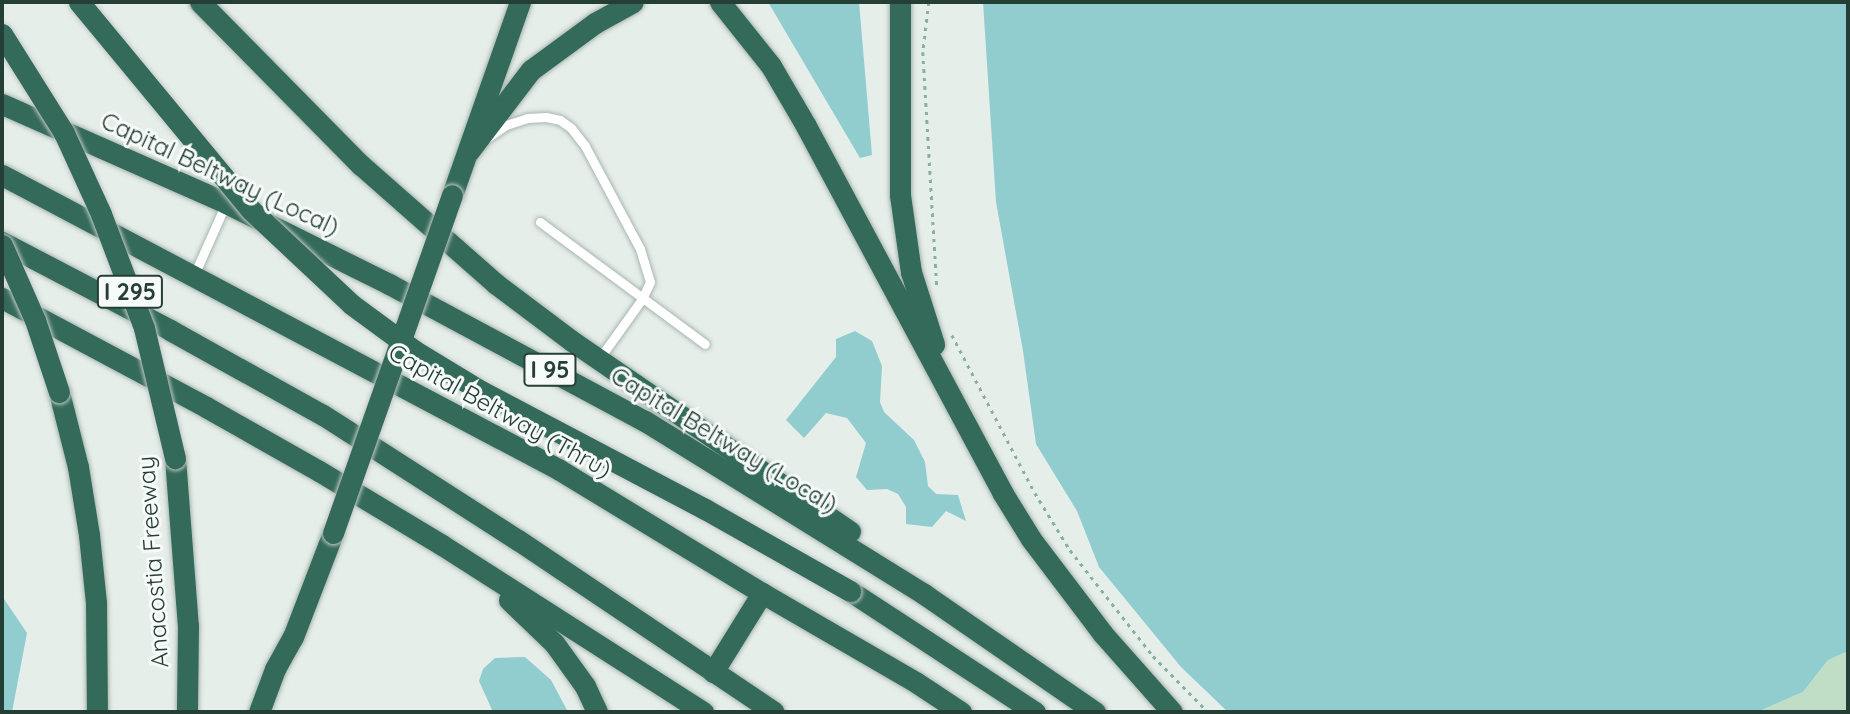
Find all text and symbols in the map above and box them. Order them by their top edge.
street label: Capital Beltway (Local) [97,106,343,242]
road number: I 295 [97,272,163,312]
street label: Capital Beltway (Thru) [384,338,616,484]
road number: I 95 [522,350,578,390]
street label: Capital Beltway (Local) [606,361,842,519]
street label: Anacostia Freeway [131,455,175,669]

